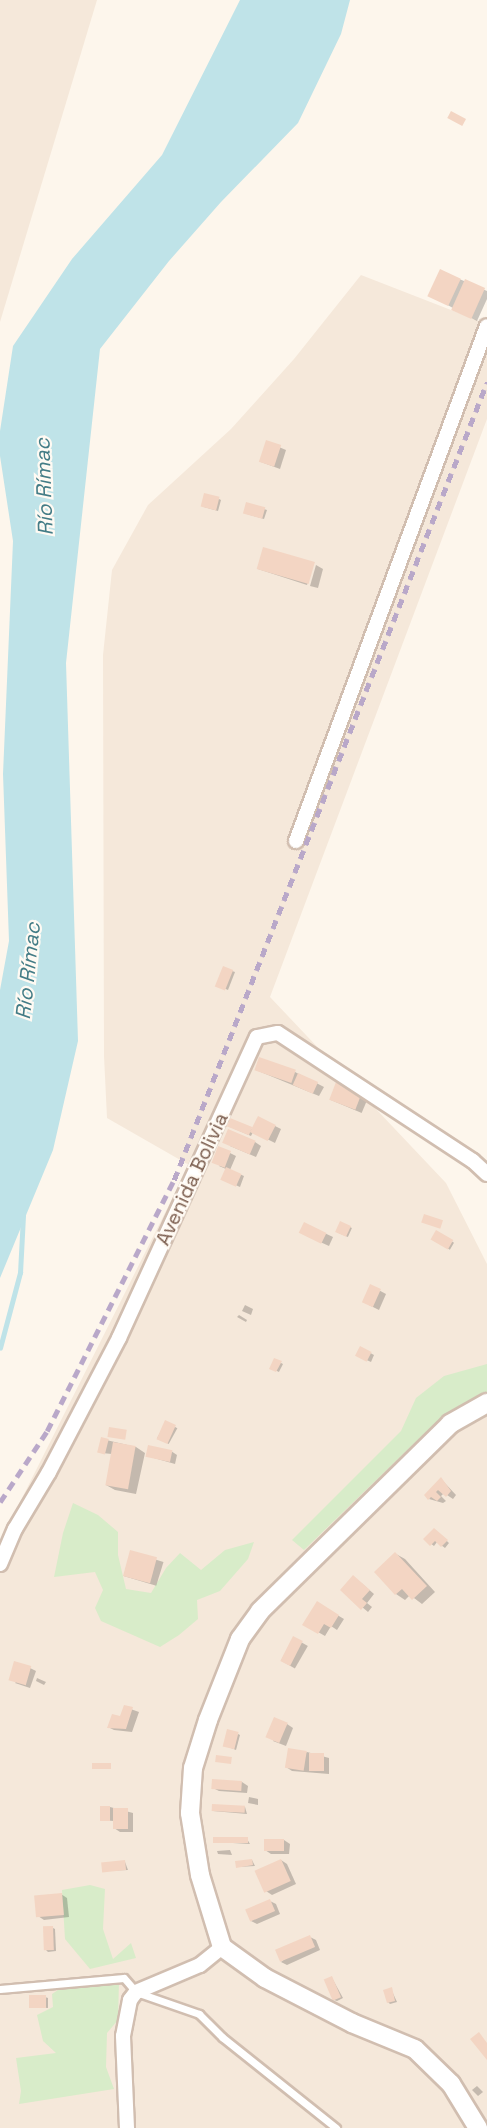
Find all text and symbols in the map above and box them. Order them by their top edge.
water label: Río Rímac [30,438,58,536]
water label: Río Rímac [10,921,46,1021]
street label: Avenida Bolivia [151,1109,233,1249]

